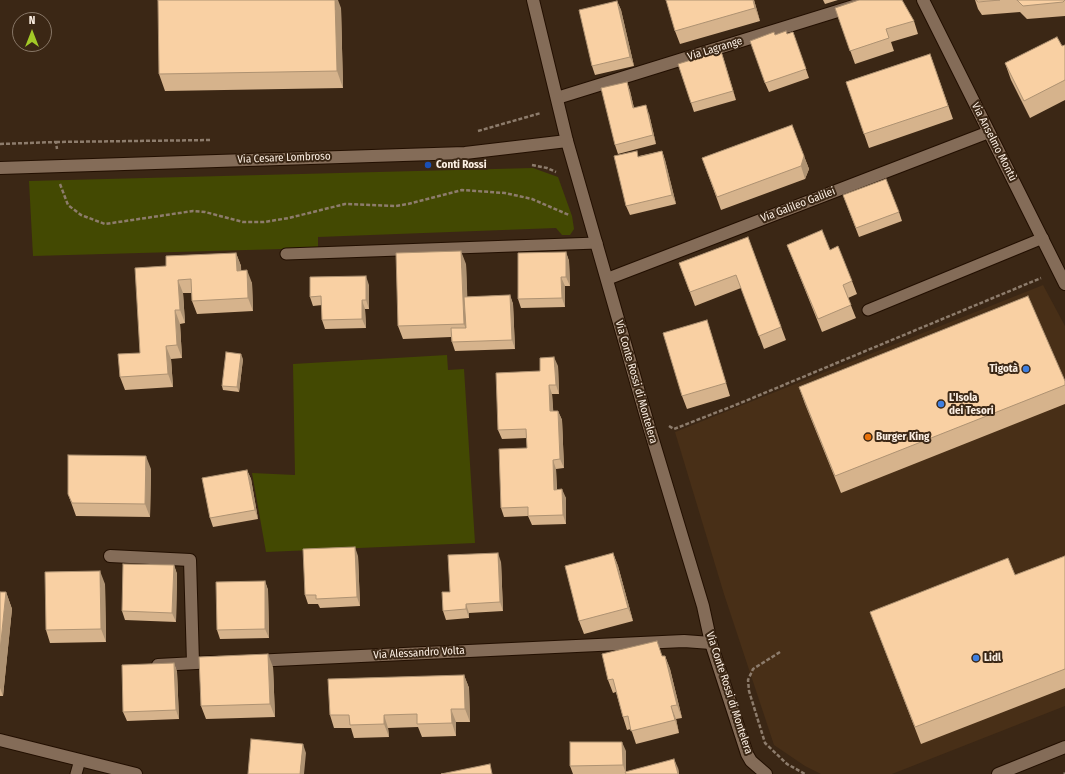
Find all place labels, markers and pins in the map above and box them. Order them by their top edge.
place label: Conti Rossi [436,158,486,172]
marker: Conti Rossi [423,160,433,170]
place label: Tigotà [989,362,1018,376]
marker: Tigotà [1021,364,1031,374]
place label: L'Isola dei Tesori [949,391,994,417]
marker: L'Isola dei Tesori [936,399,946,409]
place label: Burger King [876,430,929,444]
marker: Burger King [863,432,873,442]
place label: Lidl [984,651,1001,665]
marker: Lidl [971,653,981,663]

